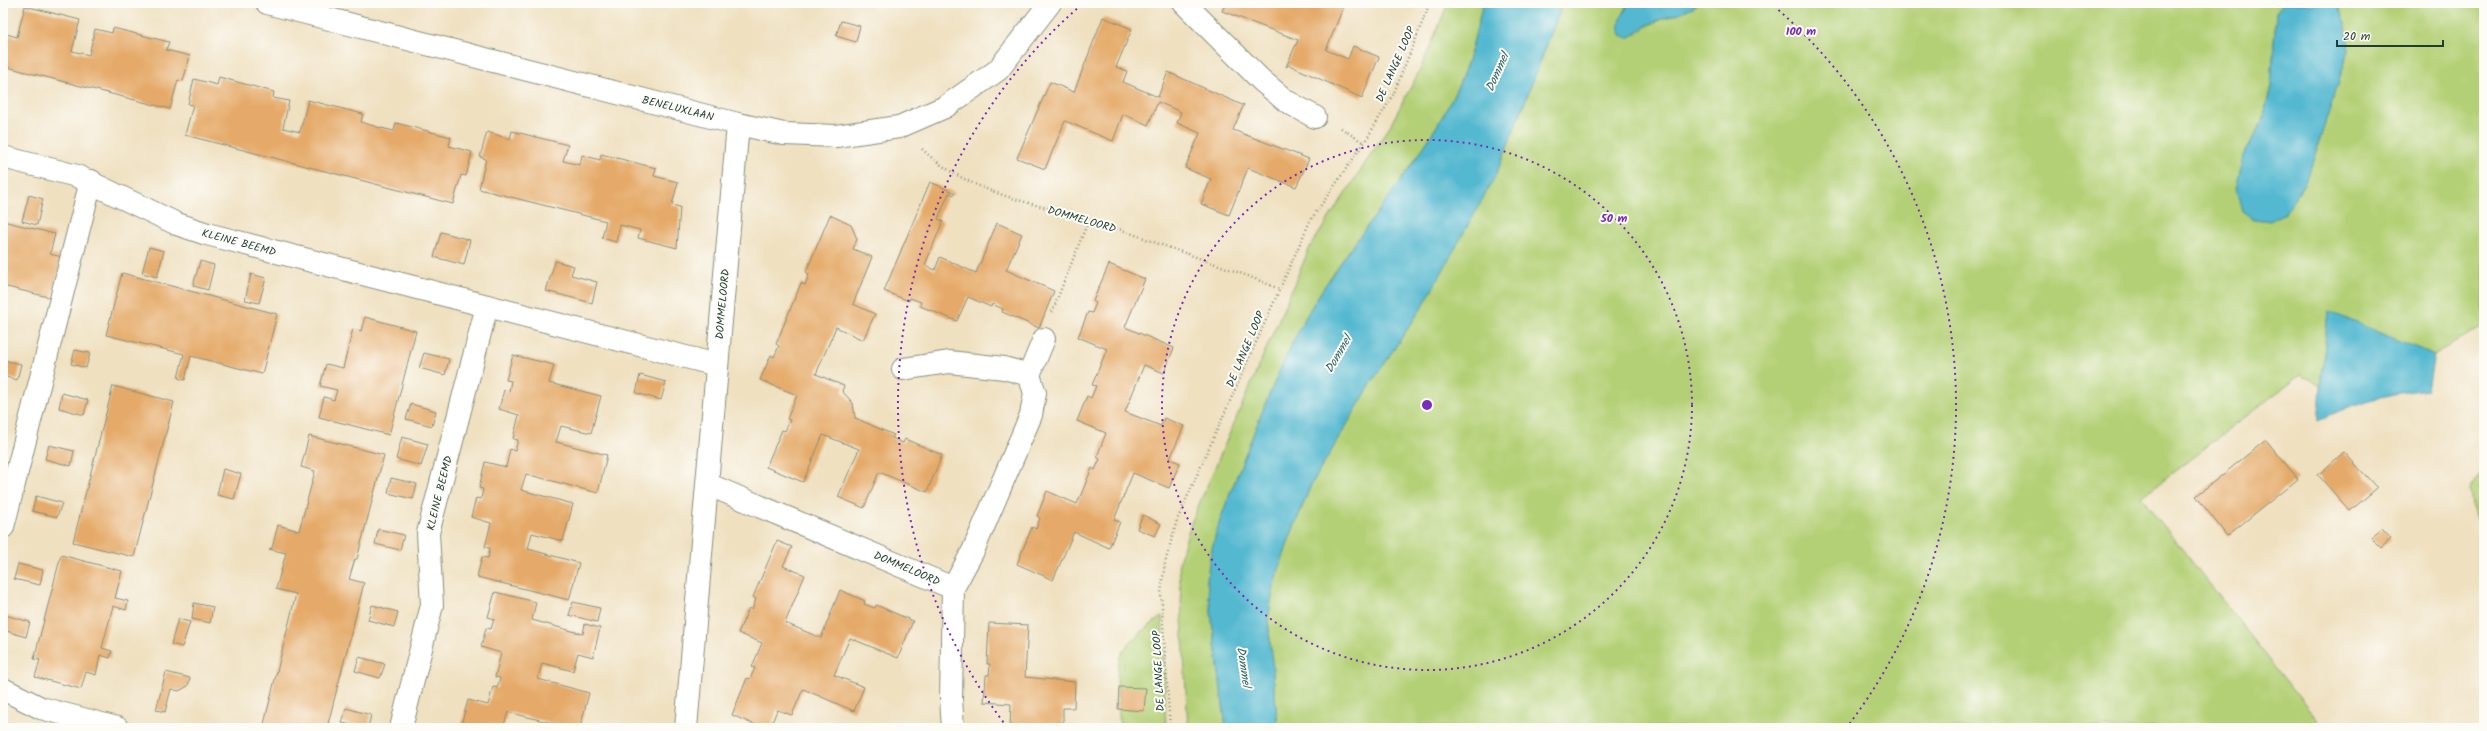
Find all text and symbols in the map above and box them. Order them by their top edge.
text: 100 m [1786,22,1816,41]
scale bar [2337,22,2443,48]
street label: DE LANGE LOOP [1371,23,1421,105]
text: 20 m [2343,27,2371,46]
water label: Dommel [1481,48,1515,95]
street label: BENELUXLAAN [640,91,716,127]
street label: DOMMELOORD [1045,202,1118,238]
text: 50 m [1600,209,1628,228]
street label: KLEINE BEEMD [200,224,278,262]
street label: DOMMELOORD [711,268,735,340]
street label: DE LANGE LOOP [1222,308,1270,390]
water label: Dommel [1320,330,1358,377]
centre of rings [1420,398,1434,412]
street label: KLEINE BEEMD [422,454,458,532]
street label: DOMMELOORD [871,547,943,591]
street label: DE LANGE LOOP [1148,629,1170,712]
water label: Dommel [1231,646,1256,691]

